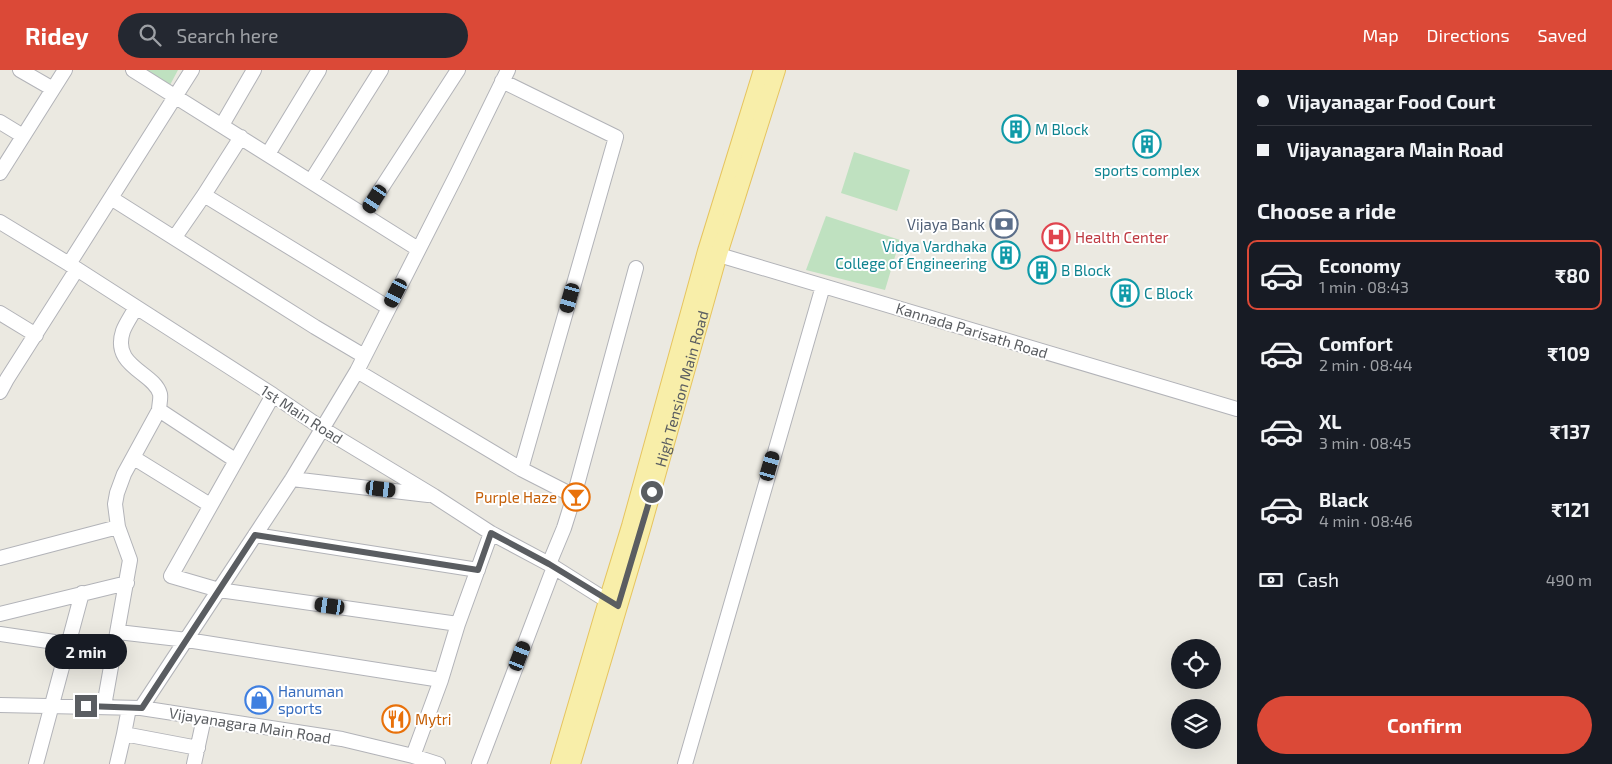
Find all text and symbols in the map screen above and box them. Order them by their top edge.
search box [118,13,468,58]
text: Ridey [25,21,88,50]
icon: search [136,21,164,49]
text: Search here [176,24,279,47]
text: Map [1362,24,1399,46]
text: Directions [1427,24,1510,46]
text: Saved [1538,24,1587,46]
text: Vijayanagar Food Court [1287,90,1495,113]
building icon: M Block [1001,114,1031,144]
place label: M Block [1035,120,1089,138]
building icon: sports complex [1132,129,1162,159]
text: Vijayanagara Main Road [1287,138,1503,161]
place label: sports complex [1094,161,1200,179]
car [360,182,389,216]
text: Choose a ride [1257,197,1396,223]
bank icon: Vijaya Bank [989,209,1019,239]
place label: Vijaya Bank [907,215,985,234]
hospital icon: Health Center [1041,222,1071,252]
place label: Health Center [1075,228,1169,246]
place label: Vidya Vardhaka College of Engineering [835,237,988,272]
building icon: Vidya Vardhaka College of Engineering [991,240,1021,270]
icon: car [1259,253,1304,298]
text: Economy [1319,254,1401,277]
building icon: B Block [1027,255,1057,285]
place label: B Block [1061,261,1111,279]
text: ₹80 [1555,264,1590,287]
car [382,276,409,310]
text: 1 min · 08:43 [1319,277,1409,296]
building icon: C Block [1110,278,1140,308]
car [558,282,581,314]
place label: C Block [1144,284,1194,302]
street label: Kannada Parisath Road [894,298,1050,362]
street label: High Tension Main Road [651,308,712,469]
icon: car [1259,331,1304,376]
text: Comfort [1319,332,1393,355]
text: ₹109 [1547,342,1590,365]
text: 2 min · 08:44 [1319,355,1413,374]
street label: 1st Main Road [258,381,346,447]
icon: car [1259,409,1304,454]
text: XL [1319,410,1341,433]
text: ₹137 [1550,420,1590,443]
text: 3 min · 08:45 [1319,433,1411,452]
car [758,450,781,482]
car [365,480,396,498]
route start [641,481,663,503]
bar icon: Purple Haze [561,482,591,512]
icon: car [1259,487,1304,532]
place label: Purple Haze [475,488,557,506]
text: Black [1319,488,1369,511]
text: ₹121 [1551,498,1590,521]
text: 4 min · 08:46 [1319,511,1413,530]
icon: cash [1257,566,1285,594]
text: Cash [1297,568,1339,591]
text: 490 m [1546,570,1592,589]
car [314,596,345,616]
callout: 2 min [45,634,127,668]
car [507,639,532,673]
map controls [1171,639,1221,749]
button: locate [1171,639,1221,689]
text: 2 min [66,642,106,661]
place label: Hanuman sports [278,682,344,717]
shop icon: Hanuman sports [244,685,274,715]
route end [75,695,97,717]
button: Confirm [1257,696,1592,754]
button: layers [1171,699,1221,749]
street label: Vijayanagara Main Road [168,703,332,748]
restaurant icon: Mytri [381,704,411,734]
place label: Mytri [415,710,452,728]

